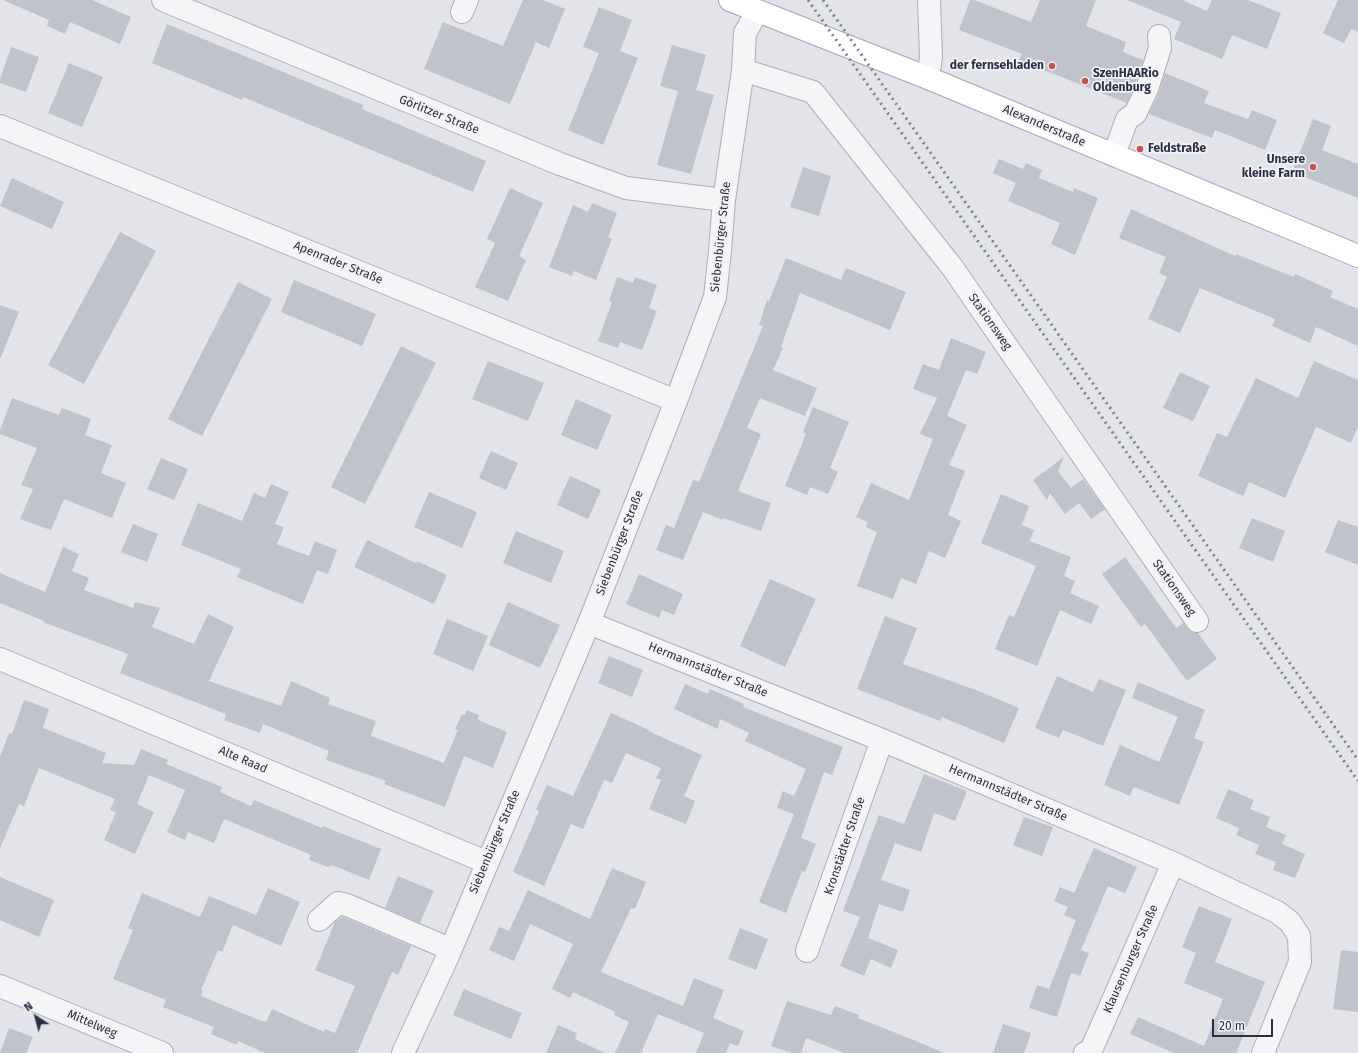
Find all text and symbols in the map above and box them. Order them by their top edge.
place label: der fernsehladen [950,59,1044,73]
marker: der fernsehladen [1047,61,1057,71]
place label: SzenHAARio Oldenburg [1093,67,1159,95]
marker: SzenHAARio Oldenburg [1080,76,1090,86]
street label: Görlitzer Straße [397,92,481,138]
street label: Alexanderstraße [1000,102,1088,150]
place label: Feldstraße [1148,142,1206,156]
marker: Feldstraße [1135,144,1145,154]
place label: Unsere kleine Farm [1242,153,1305,181]
marker: Unsere kleine Farm [1308,162,1318,172]
street label: Siebenbürger Straße [708,181,734,293]
street label: Apenrader Straße [291,239,385,287]
street label: Stationsweg [965,291,1015,353]
street label: Siebenbürger Straße [593,488,647,598]
street label: Stationsweg [1149,557,1199,619]
street label: Hermannstädter Straße [646,639,770,701]
street label: Alte Raad [216,743,270,777]
street label: Hermannstädter Straße [946,761,1070,825]
street label: Siebenbürger Straße [467,788,523,896]
street label: Kronstädter Straße [821,795,869,897]
street label: Klausenburger Straße [1101,902,1161,1016]
north arrow [16,997,56,1037]
text: N [22,999,35,1014]
street label: Mittelweg [65,1007,119,1041]
scale bar [1214,1011,1275,1037]
text: 20 m [1219,1019,1245,1033]

